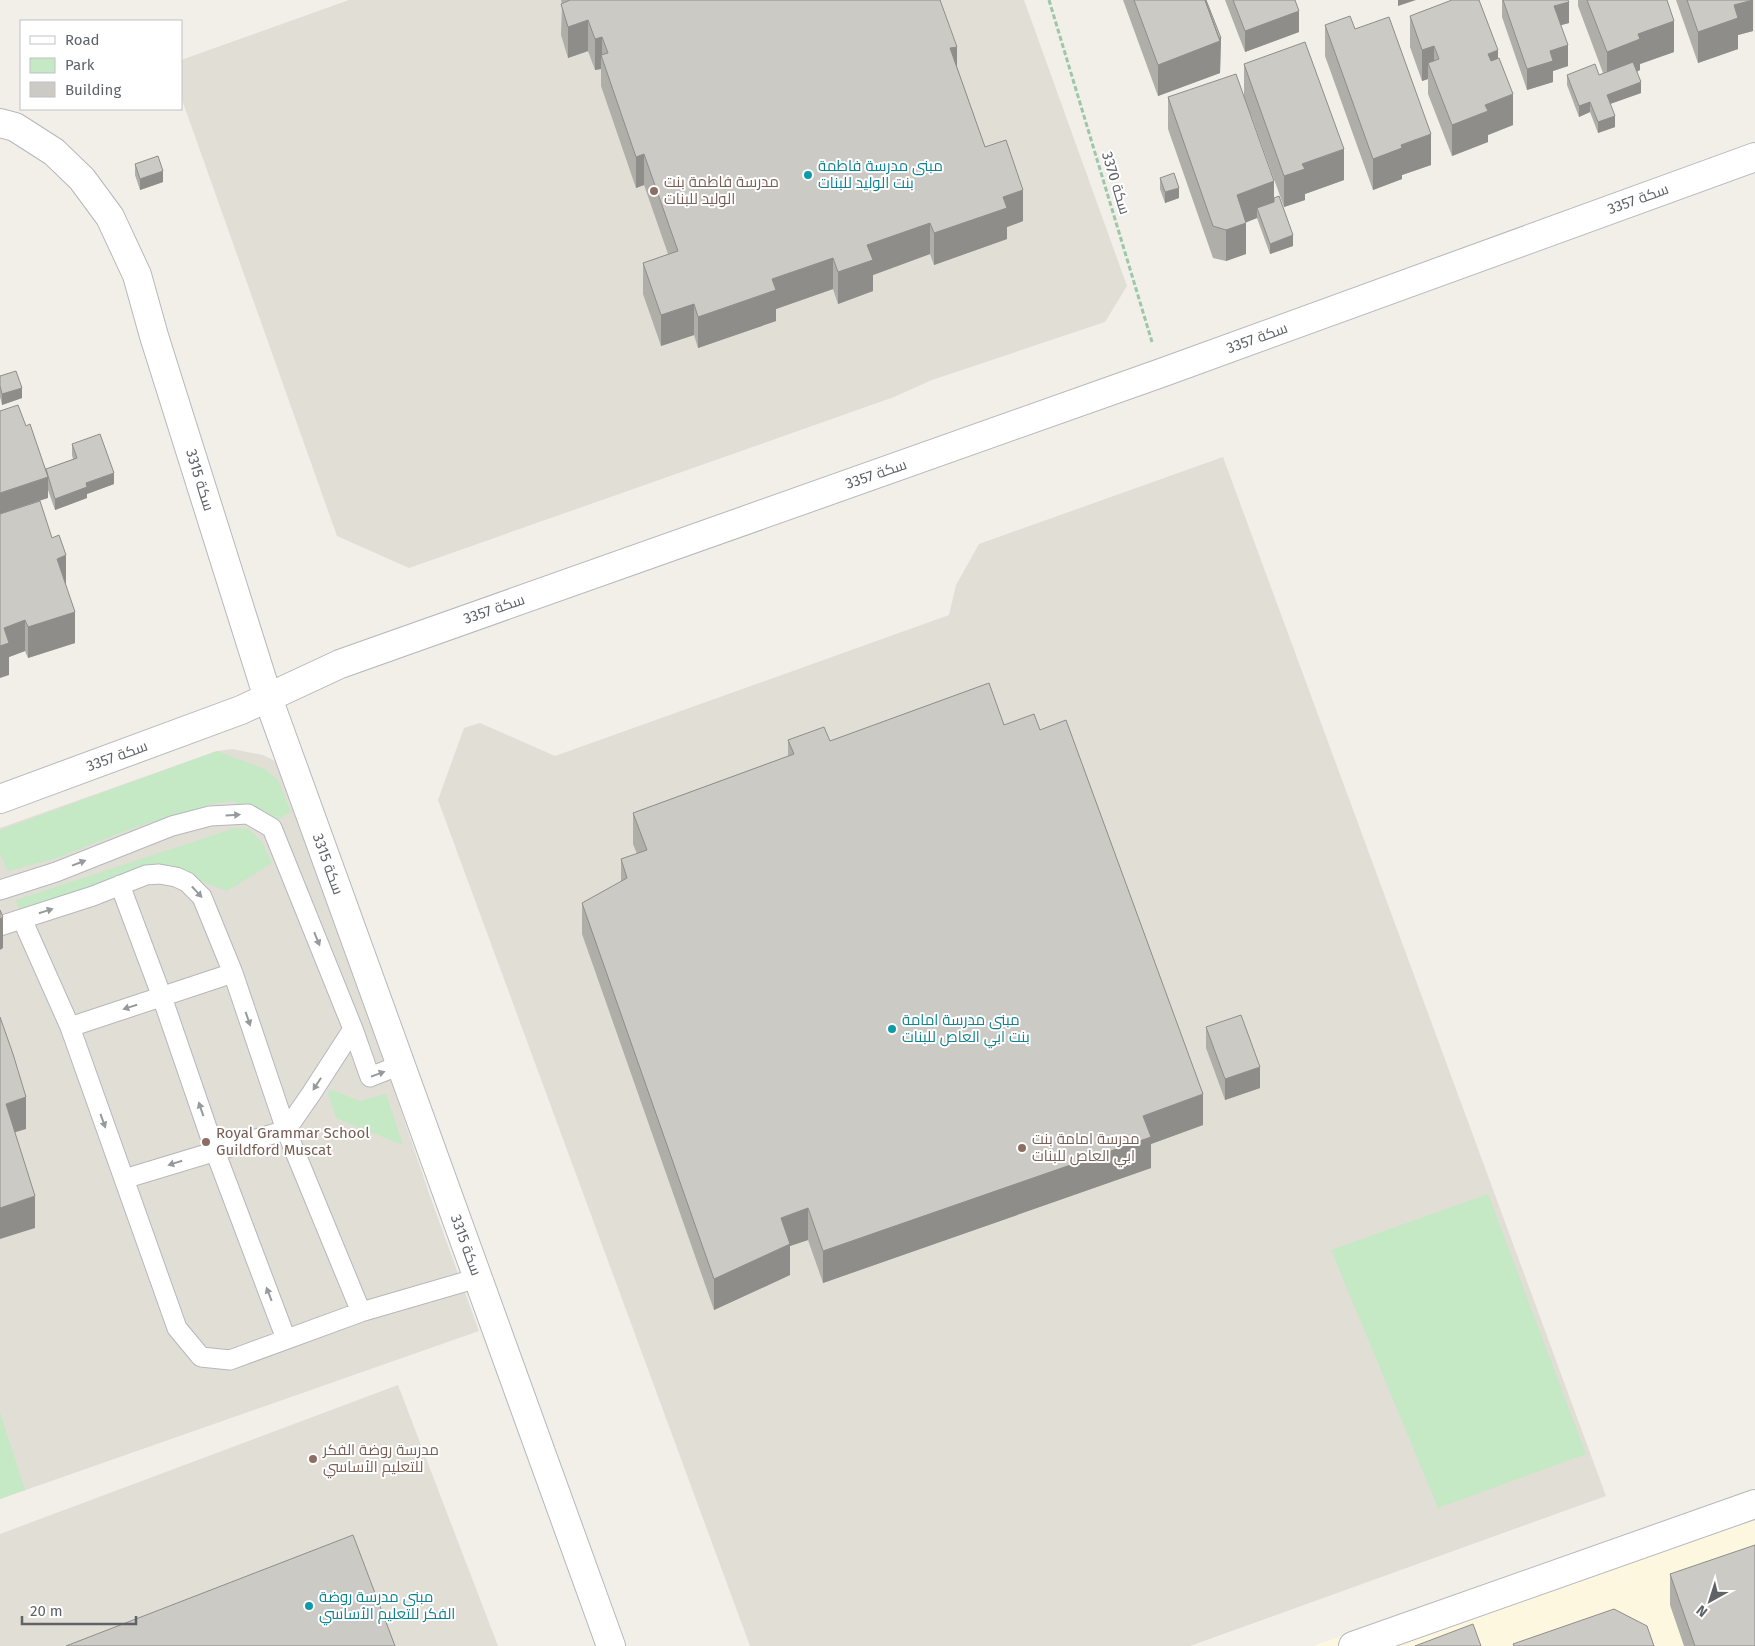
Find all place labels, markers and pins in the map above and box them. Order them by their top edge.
place label: مبنى مدرسة فاطمة بنت الوليد للبنات [818,157,943,192]
marker: مبنى مدرسة فاطمة بنت الوليد للبنات [802,169,814,181]
place label: مدرسة فاطمة بنت الوليد للبنات [664,173,779,208]
marker: مدرسة فاطمة بنت الوليد للبنات [648,185,660,197]
place label: مبنى مدرسة امامة بنت ابي العاص للبنات [902,1011,1030,1049]
marker: مبنى مدرسة امامة بنت ابي العاص للبنات [886,1023,898,1035]
place label: Royal Grammar School Guildford Muscat [216,1124,370,1159]
place label: مدرسة امامة بنت ابي العاص للبنات [1032,1130,1140,1168]
marker: Royal Grammar School Guildford Muscat [200,1136,212,1148]
marker: مدرسة امامة بنت ابي العاص للبنات [1016,1142,1028,1154]
place label: مدرسة روضة الفكر للتعليم الأساسي [322,1441,439,1479]
marker: مدرسة روضة الفكر للتعليم الأساسي [307,1453,319,1465]
place label: مبنى مدرسة روضة الفكر للتعليم الأساسي [319,1588,455,1626]
marker: مبنى مدرسة روضة الفكر للتعليم الأساسي [303,1600,315,1612]

